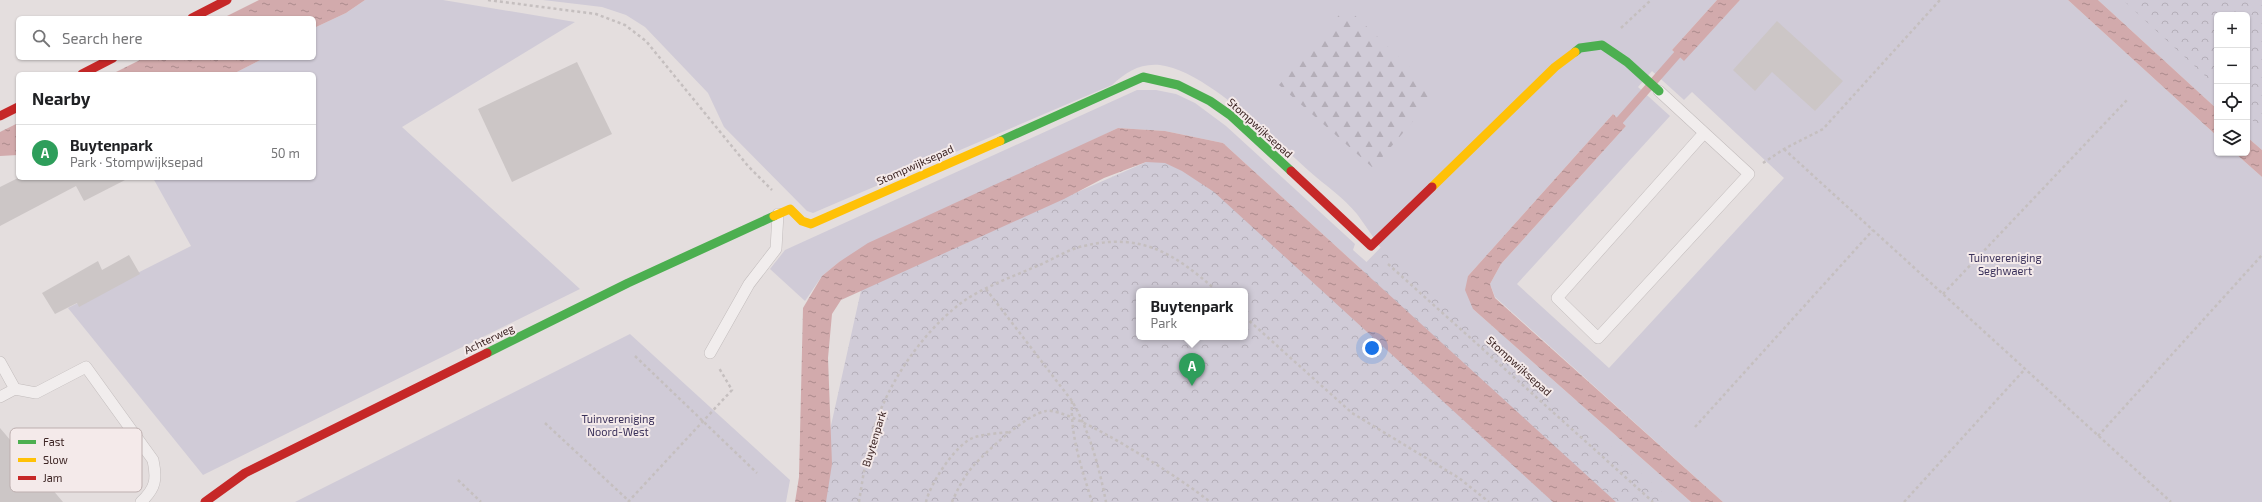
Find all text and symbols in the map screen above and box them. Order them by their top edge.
map controls [2214,12,2250,156]
button: + [2214,12,2250,48]
search box [16,16,316,60]
icon: search [30,27,52,49]
text: Search here [62,29,143,47]
button: − [2214,48,2250,84]
button: locate [2214,84,2250,120]
text: Nearby [32,88,90,108]
street label: Stompwijksepad [1225,95,1295,161]
button: layers [2214,120,2250,156]
text: Buytenpark [70,136,153,154]
street label: Stompwijksepad [874,142,956,188]
text: A [41,145,49,161]
text: 50 m [271,145,300,161]
text: Park · Stompwijksepad [70,154,203,170]
park label: Tuinvereniging Seghwaert [1968,251,2042,277]
popup [1136,288,1248,340]
text: Buytenpark [1151,297,1233,315]
text: Park [1151,315,1177,331]
street label: Achterweg [462,321,516,356]
street label: Stompwijksepad [1484,333,1554,399]
your location [1362,338,1382,358]
pin: A [1179,353,1205,386]
street label: Buytenpark [859,409,888,468]
park label: Tuinvereniging Noord-West [581,412,655,438]
legend [10,428,142,492]
text: Fast [43,435,65,448]
text: Slow [43,453,68,466]
text: Jam [43,471,62,484]

